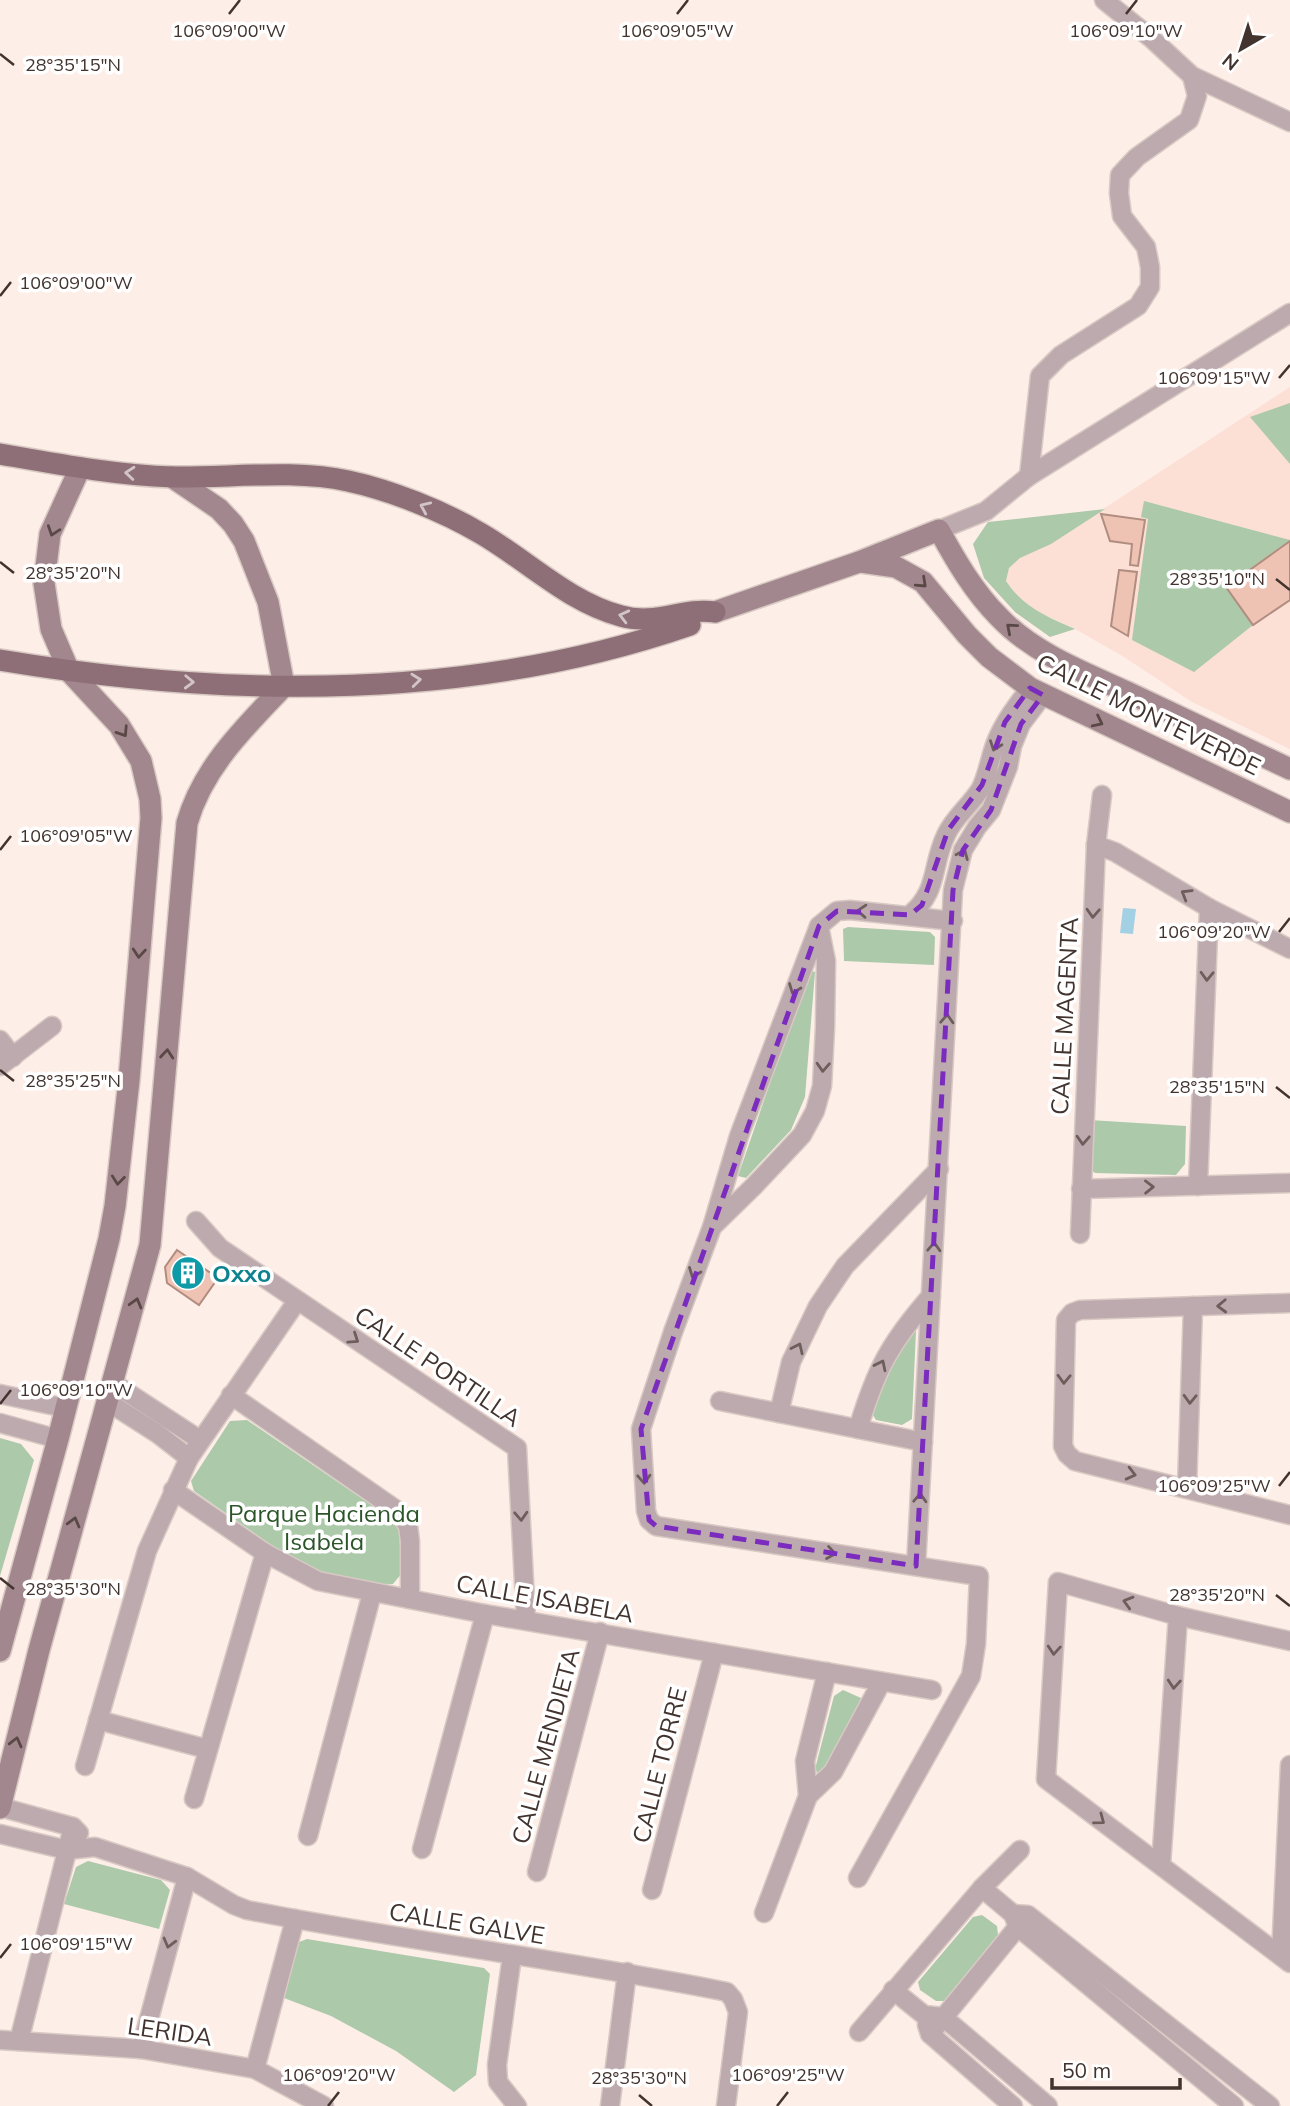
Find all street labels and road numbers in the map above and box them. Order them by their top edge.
street label: CALLE MONTEVERDE [1032,647,1266,781]
street label: CALLE MAGENTA [1044,916,1084,1116]
street label: CALLE PORTILLA [349,1299,527,1433]
street label: CALLE ISABELA [454,1568,636,1628]
street label: CALLE MENDIETA [504,1645,586,1847]
street label: CALLE TORRE [625,1684,693,1846]
street label: CALLE GALVE [387,1896,547,1950]
street label: LERIDA [126,2010,215,2052]

